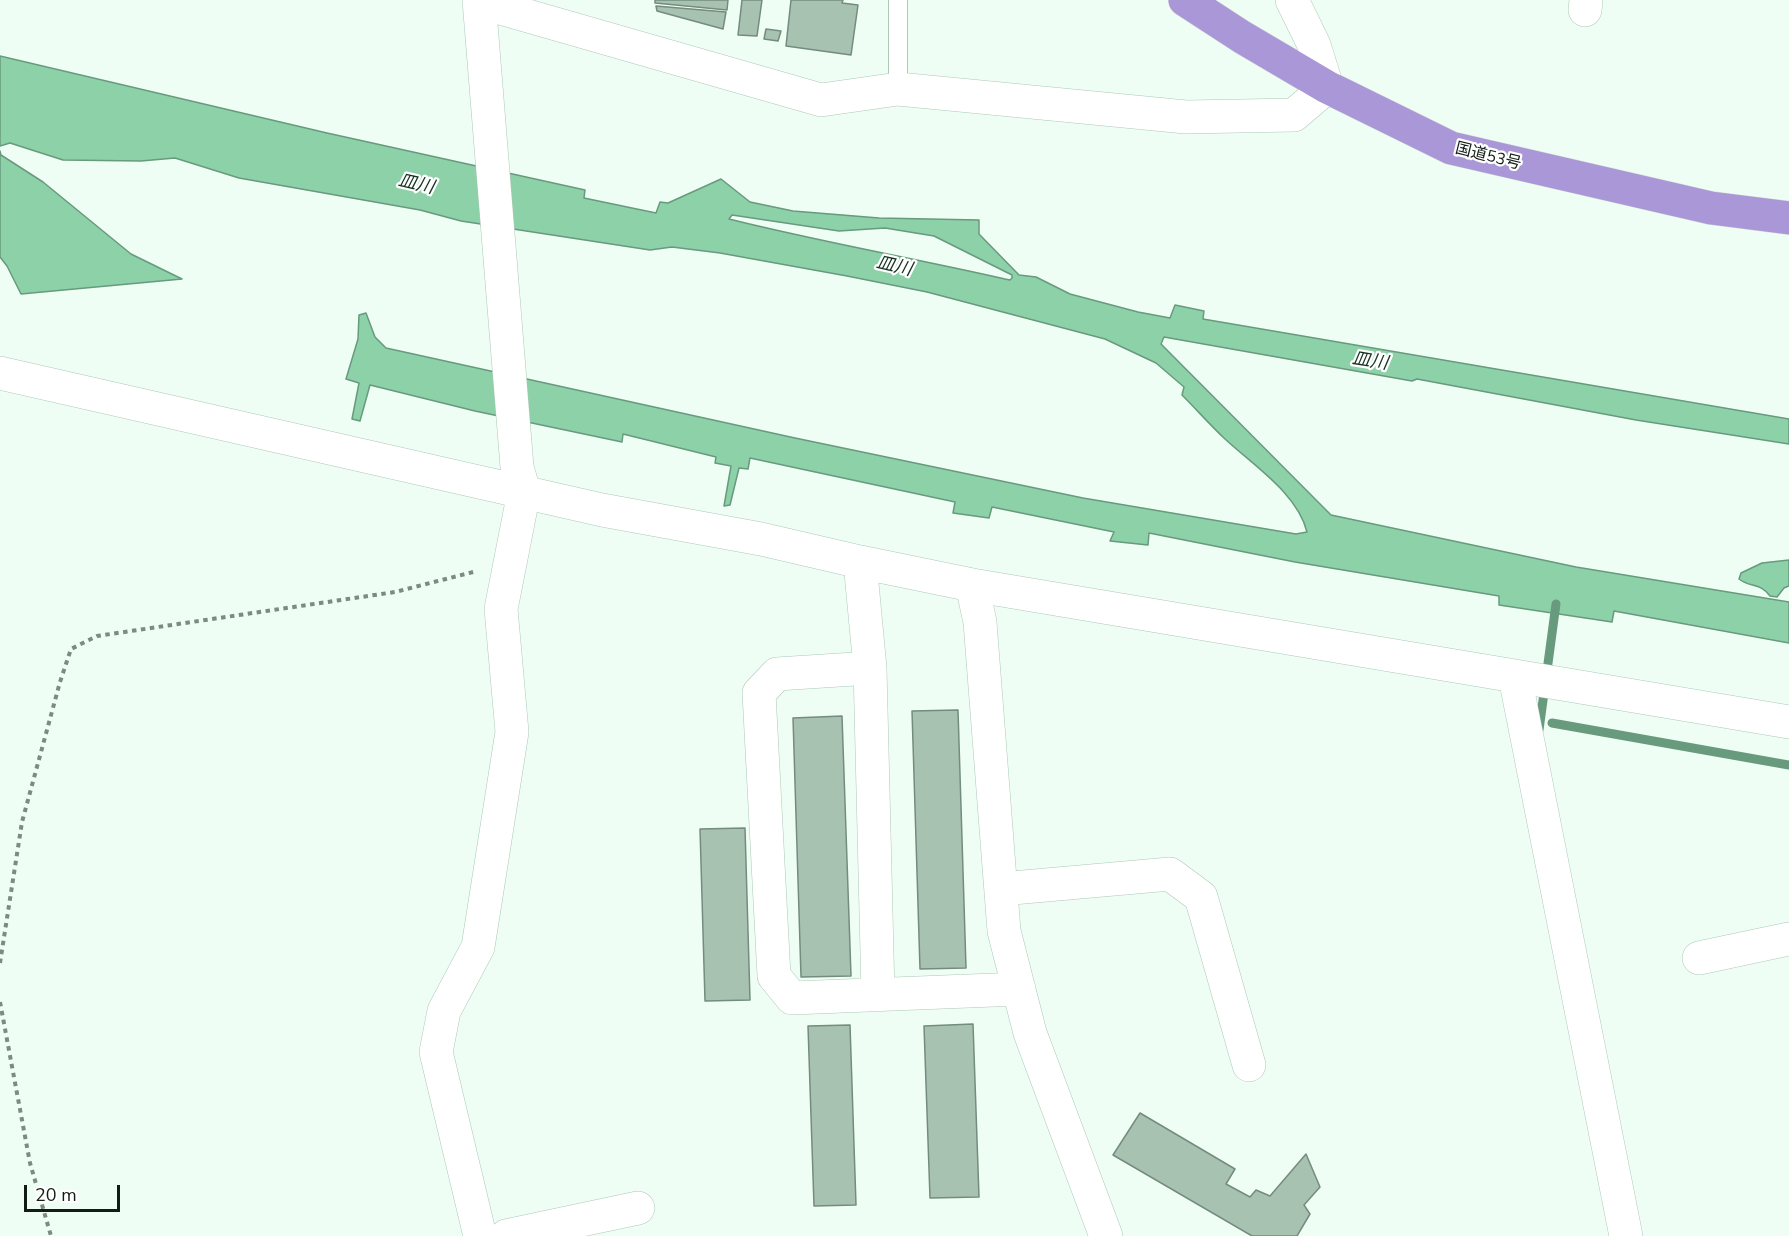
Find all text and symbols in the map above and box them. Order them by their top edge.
street label: 国道53号 [1453,140,1523,174]
water label: 皿川 [396,170,436,200]
water label: 皿川 [874,252,914,282]
water label: 皿川 [1351,349,1389,375]
scale bar [27,1173,123,1211]
text: 20 m [35,1183,77,1207]

